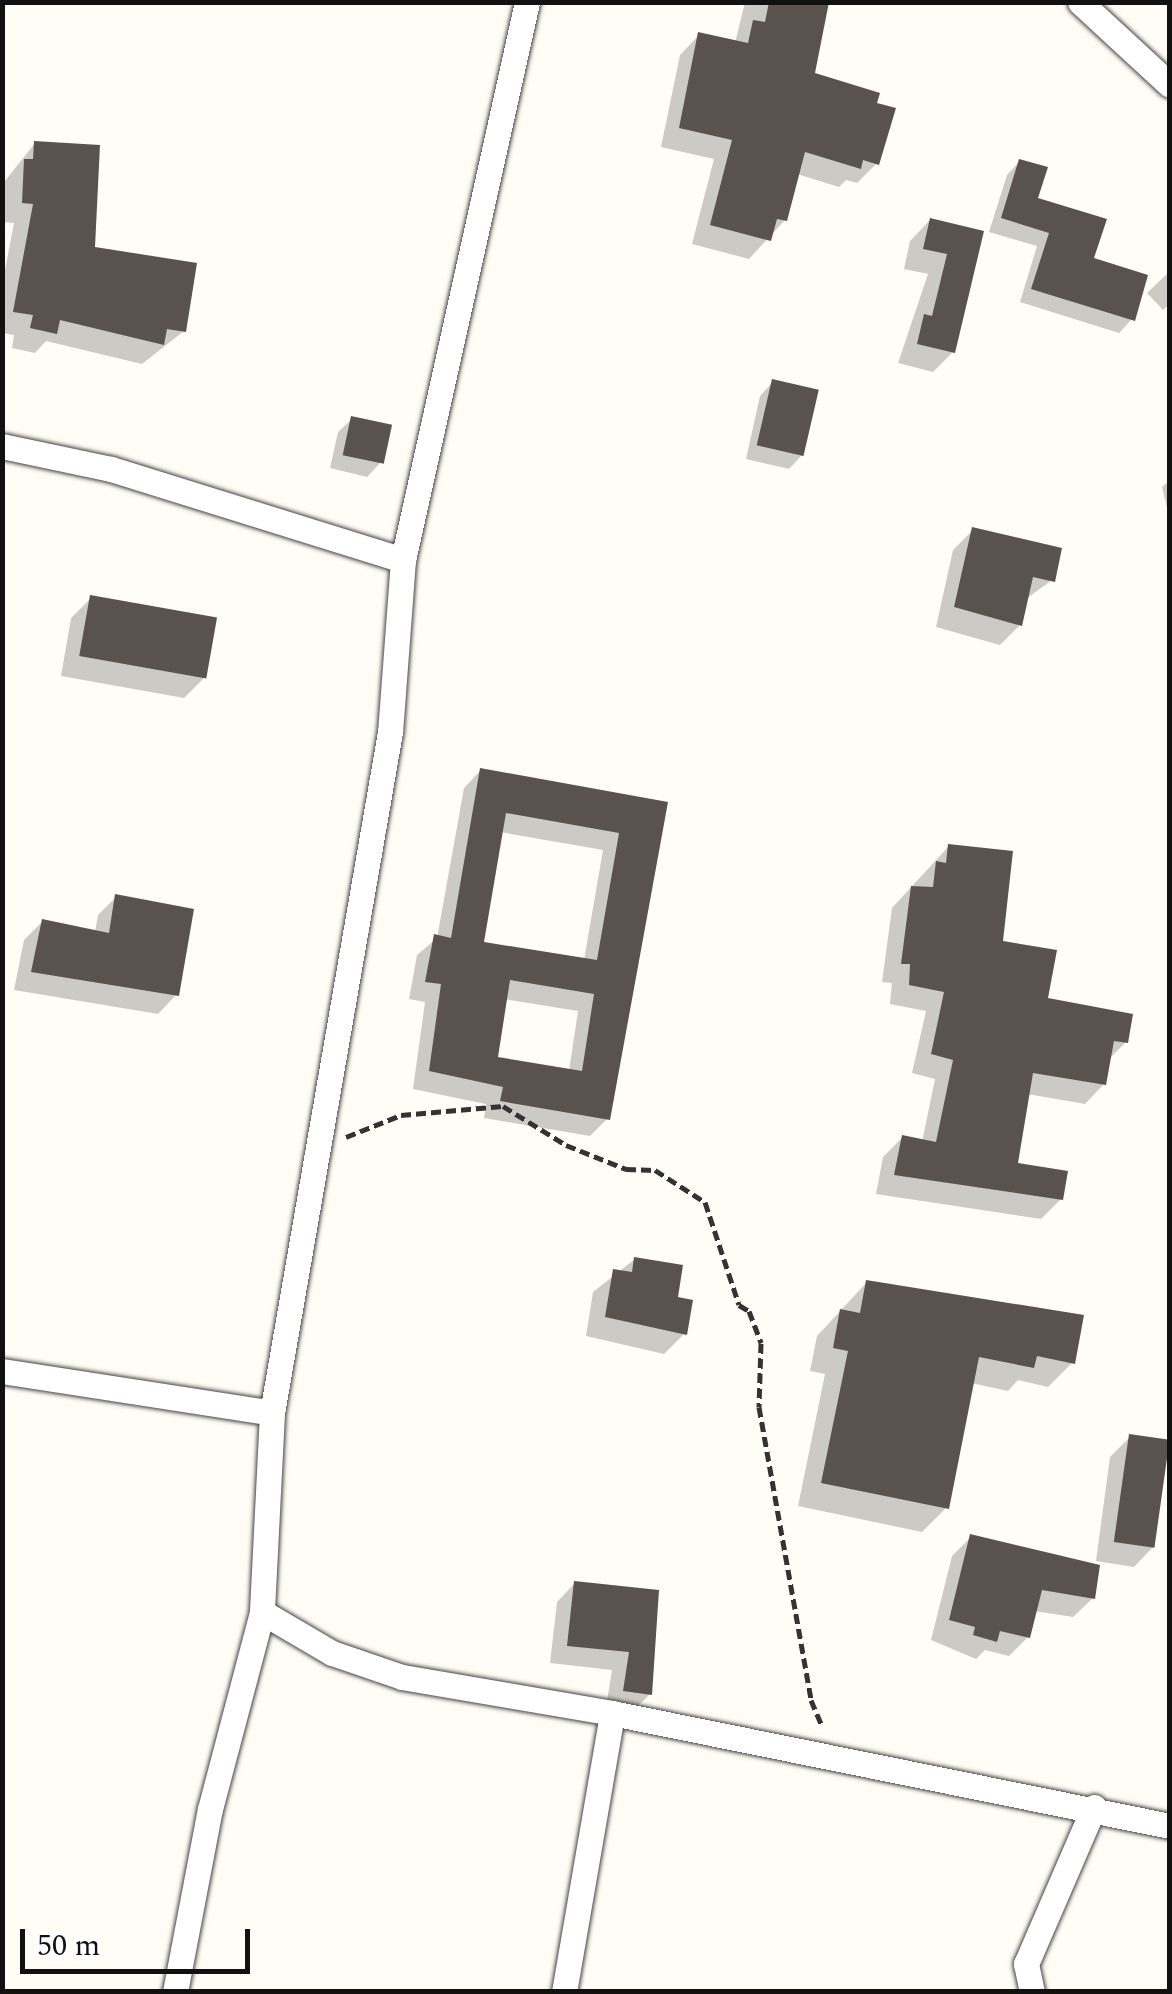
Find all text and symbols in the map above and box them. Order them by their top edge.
scale bar [25,1909,255,1971]
text: 50 m [37,1923,100,1969]

